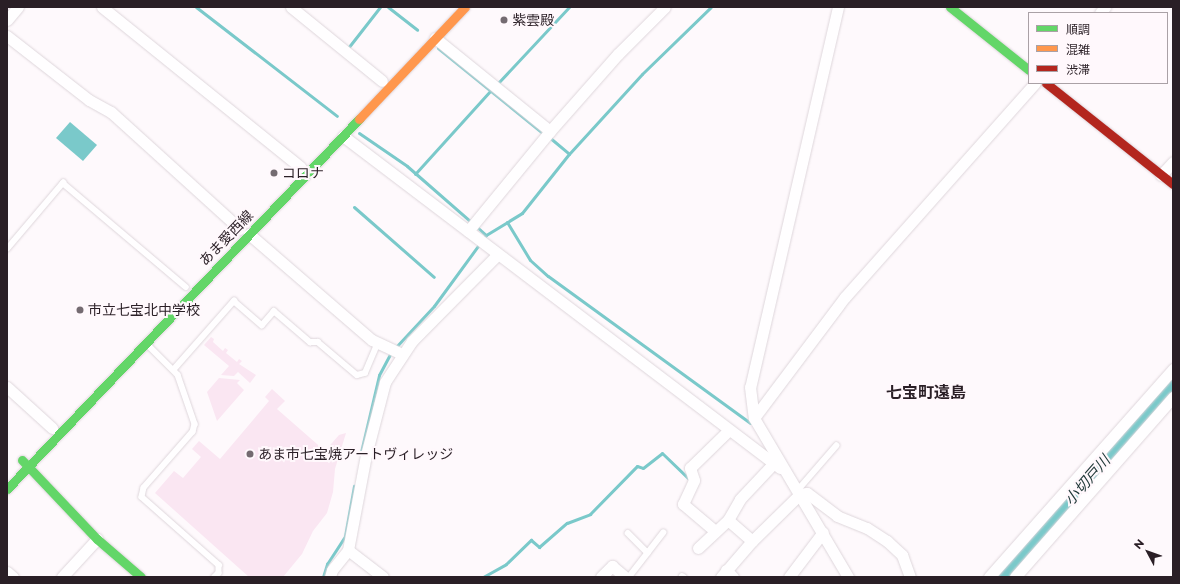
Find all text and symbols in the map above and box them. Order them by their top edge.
place label: 紫雲殿 [512,12,554,28]
legend [1028,12,1168,84]
marker: 紫雲殿 [499,15,509,25]
text: 順調 [1066,22,1090,37]
text: 混雑 [1066,42,1090,57]
text: 渋滞 [1066,62,1090,77]
place label: コロナ [282,165,324,181]
marker: コロナ [269,168,279,178]
street label: あま愛西線 [196,207,256,269]
place label: 市立七宝北中学校 [88,302,200,318]
marker: 市立七宝北中学校 [75,305,85,315]
district label: 七宝町遠島 [886,383,966,403]
place label: あま市七宝焼アートヴィレッジ [258,446,453,462]
marker: あま市七宝焼アートヴィレッジ [245,449,255,459]
water label: 小切戸川 [1061,451,1113,509]
north arrow [1128,532,1168,572]
text: N [1131,536,1147,552]

